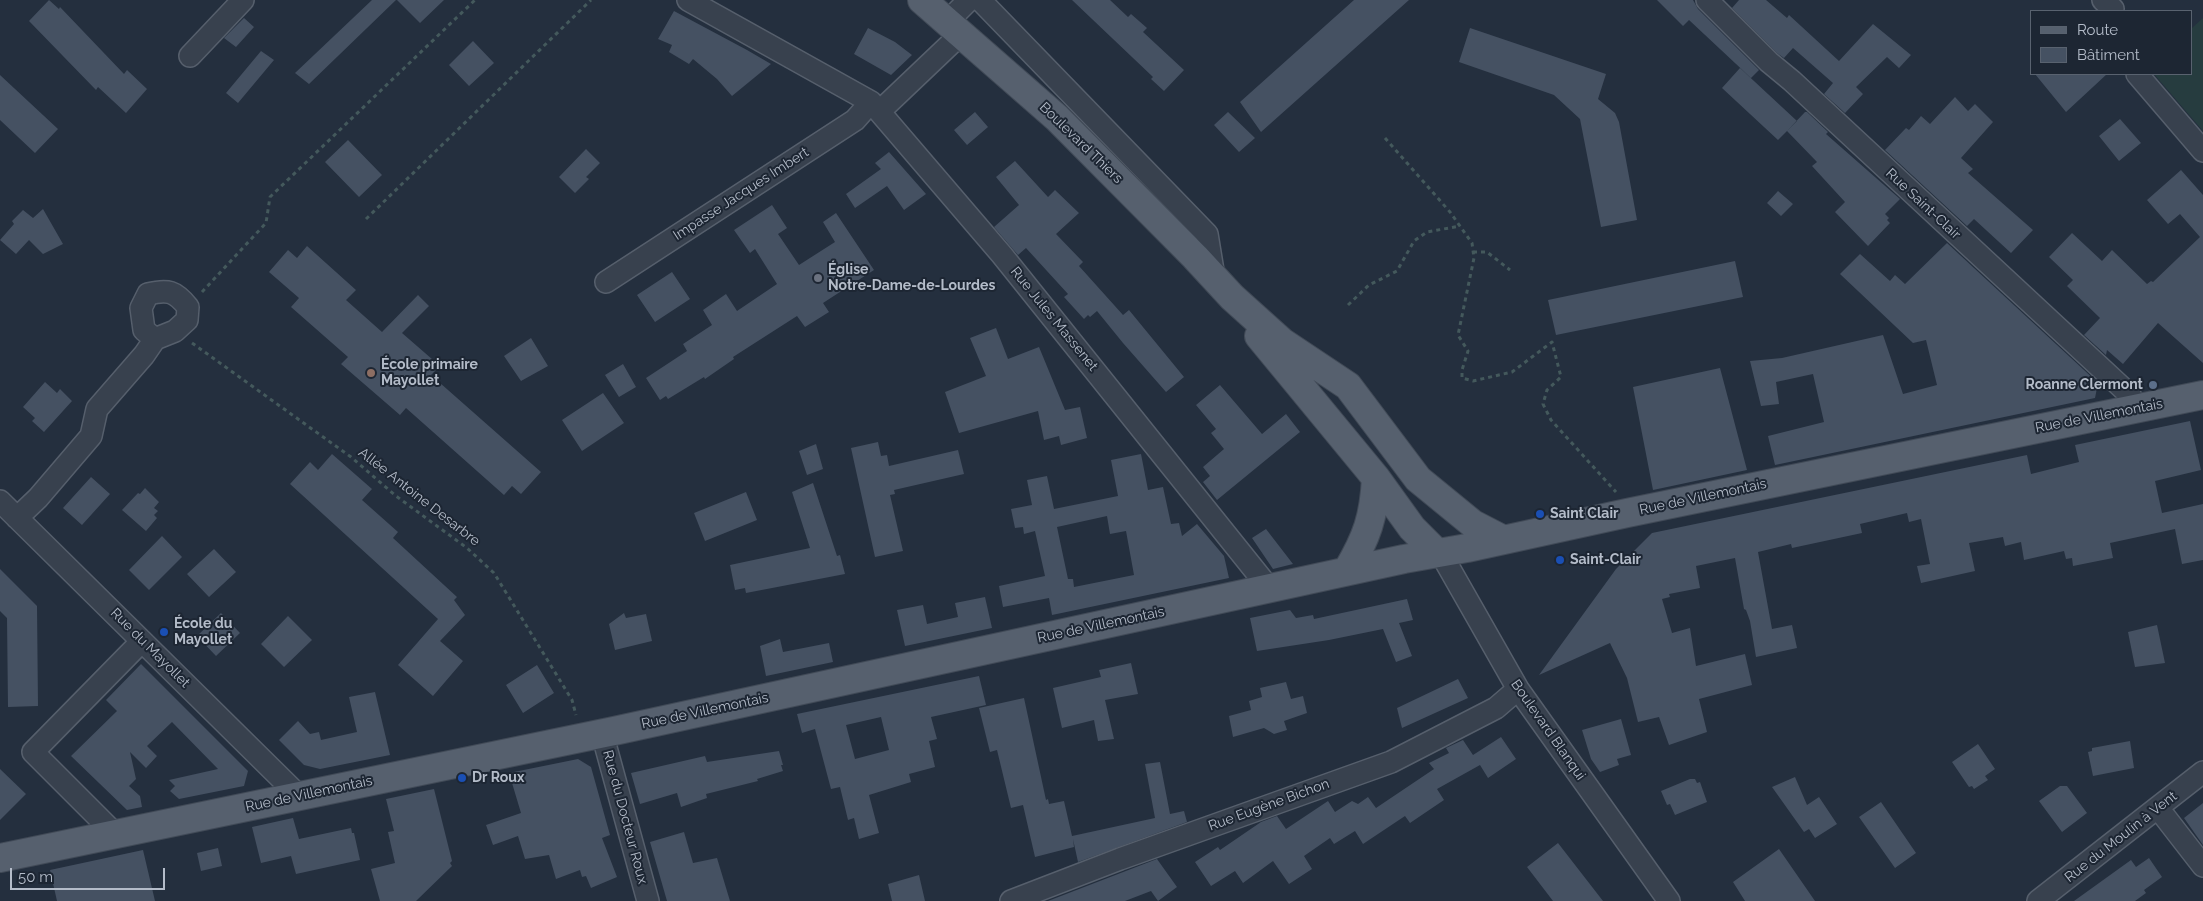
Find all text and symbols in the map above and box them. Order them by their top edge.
legend [2030,10,2193,75]
text: Route [2077,21,2118,39]
text: Bâtiment [2077,46,2140,64]
street label: Boulevard Thiers [1036,99,1126,187]
street label: Impasse Jacques Imbert [670,144,812,244]
street label: Rue Saint-Clair [1882,165,1964,243]
place label: Église Notre-Dame-de-Lourdes [828,262,995,294]
street label: Rue Jules Massenet [1007,264,1101,374]
marker: Église Notre-Dame-de-Lourdes [812,272,824,284]
place label: École primaire Mayollet [381,357,478,390]
marker: École primaire Mayollet [365,367,377,379]
place label: Roanne Clermont [2026,377,2143,393]
marker: Roanne Clermont [2147,379,2159,391]
street label: Rue de Villemontais [2034,395,2164,437]
street label: Allée Antoine Desarbre [355,444,483,550]
street label: Rue de Villemontais [1638,475,1768,519]
place label: Saint Clair [1550,506,1618,522]
marker: Saint Clair [1534,508,1546,520]
place label: Saint-Clair [1570,552,1641,568]
marker: Saint-Clair [1554,554,1566,566]
street label: Rue de Villemontais [1036,603,1166,647]
street label: Rue du Mayollet [107,605,193,691]
place label: École du Mayollet [174,616,232,648]
marker: École du Mayollet [158,626,170,638]
street label: Boulevard Blanqui [1507,677,1589,783]
street label: Rue de Villemontais [640,689,770,733]
street label: Rue du Docteur Roux [599,748,651,886]
place label: Dr Roux [472,770,524,786]
street label: Rue de Villemontais [244,772,374,816]
marker: Dr Roux [456,772,468,784]
street label: Rue Eugène Bichon [1206,775,1332,835]
street label: Rue du Moulin à Vent [2061,788,2181,886]
scale bar [12,858,168,890]
text: 50 m [18,868,53,886]

